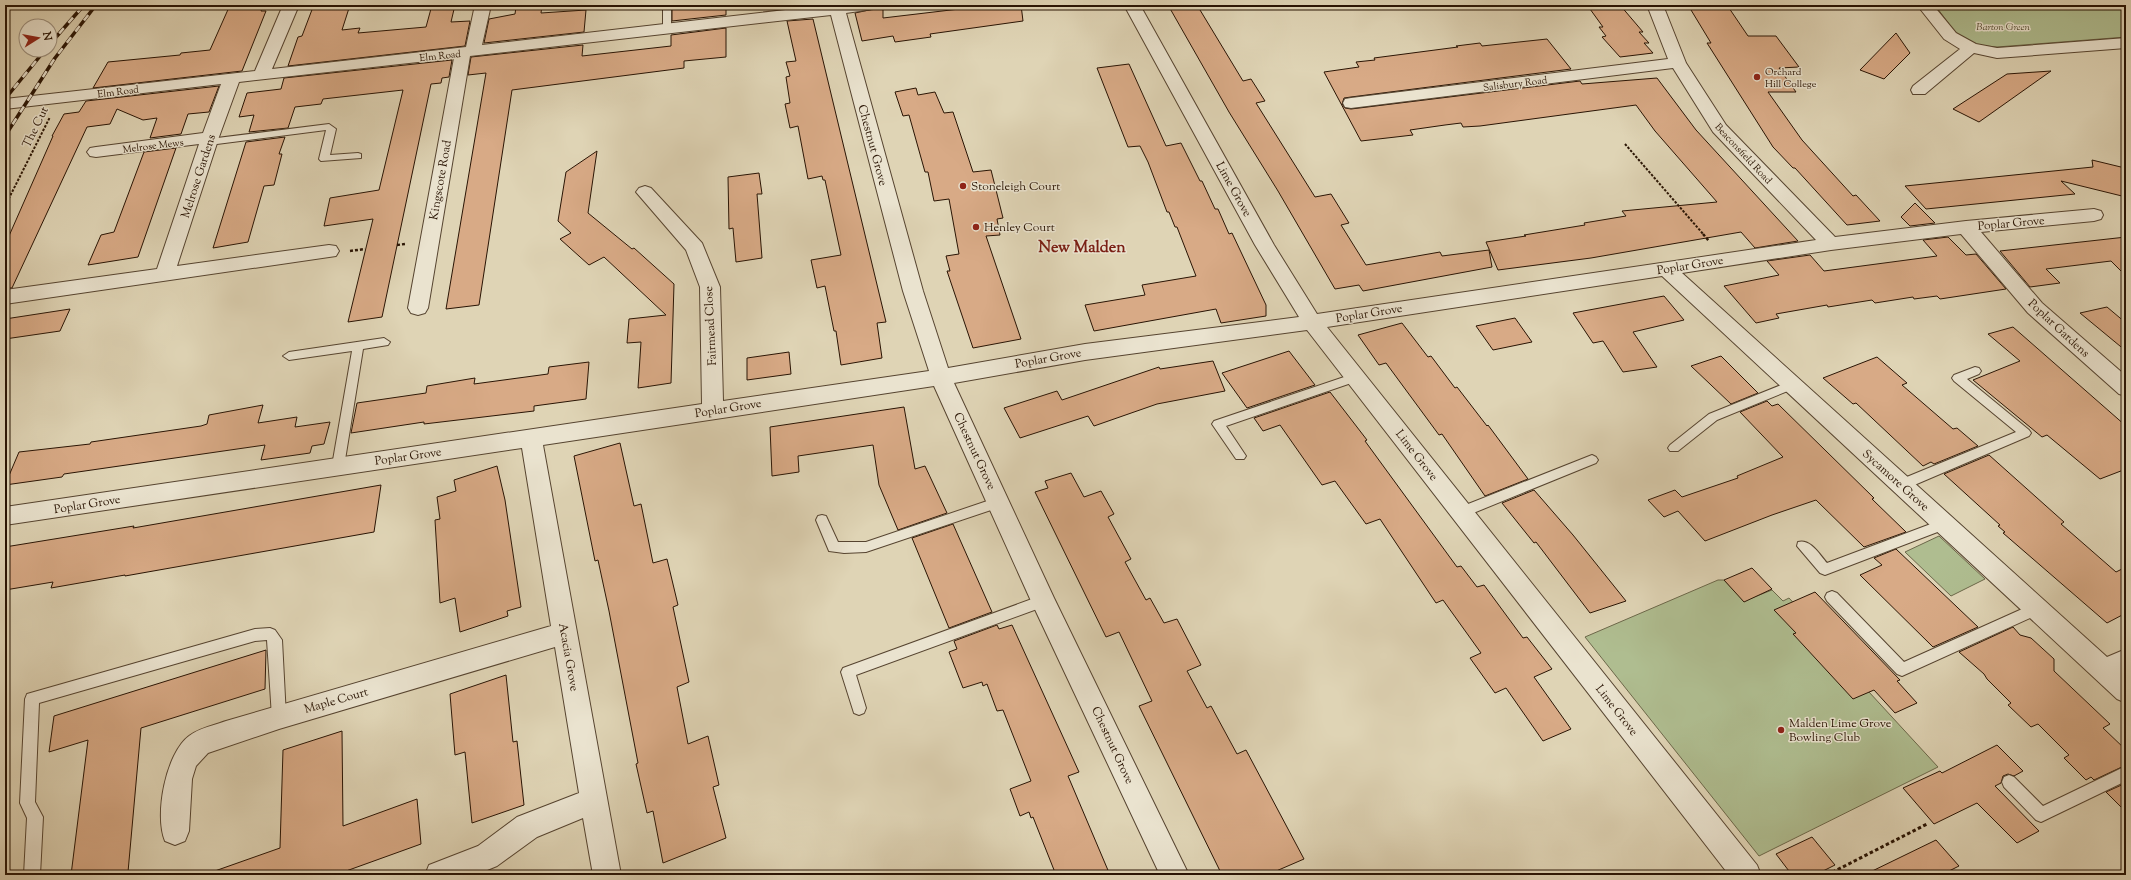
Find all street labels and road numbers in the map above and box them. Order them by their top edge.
street label: Elm Road [419,47,462,66]
street label: Salisbury Road [1482,73,1548,96]
street label: Elm Road [97,82,140,102]
street label: Chestnut Grove [853,103,892,188]
street label: The Cut [18,104,54,151]
street label: Beaconsfield Road [1711,120,1775,188]
street label: Melrose Gardens [177,132,221,221]
street label: Melrose Mews [122,135,185,158]
street label: Kingscote Road [425,139,457,222]
street label: Lime Grove [1211,159,1256,221]
street label: Poplar Grove [1977,212,2046,236]
street label: Poplar Grove [1656,252,1725,280]
street label: Fairmead Close [700,285,722,366]
street label: Poplar Gardens [2023,295,2093,362]
street label: Poplar Grove [1335,300,1404,328]
street label: Poplar Grove [1014,344,1083,374]
street label: Poplar Grove [694,395,763,423]
street label: Chestnut Grove [948,410,1000,493]
street label: Lime Grove [1390,426,1442,485]
street label: Poplar Grove [374,443,443,471]
street label: Sycamore Grove [1858,446,1933,516]
street label: Poplar Grove [53,491,122,519]
street label: Acacia Grove [553,622,583,693]
street label: Lime Grove [1590,681,1642,740]
street label: Maple Court [302,683,370,719]
street label: Chestnut Grove [1086,704,1138,787]

